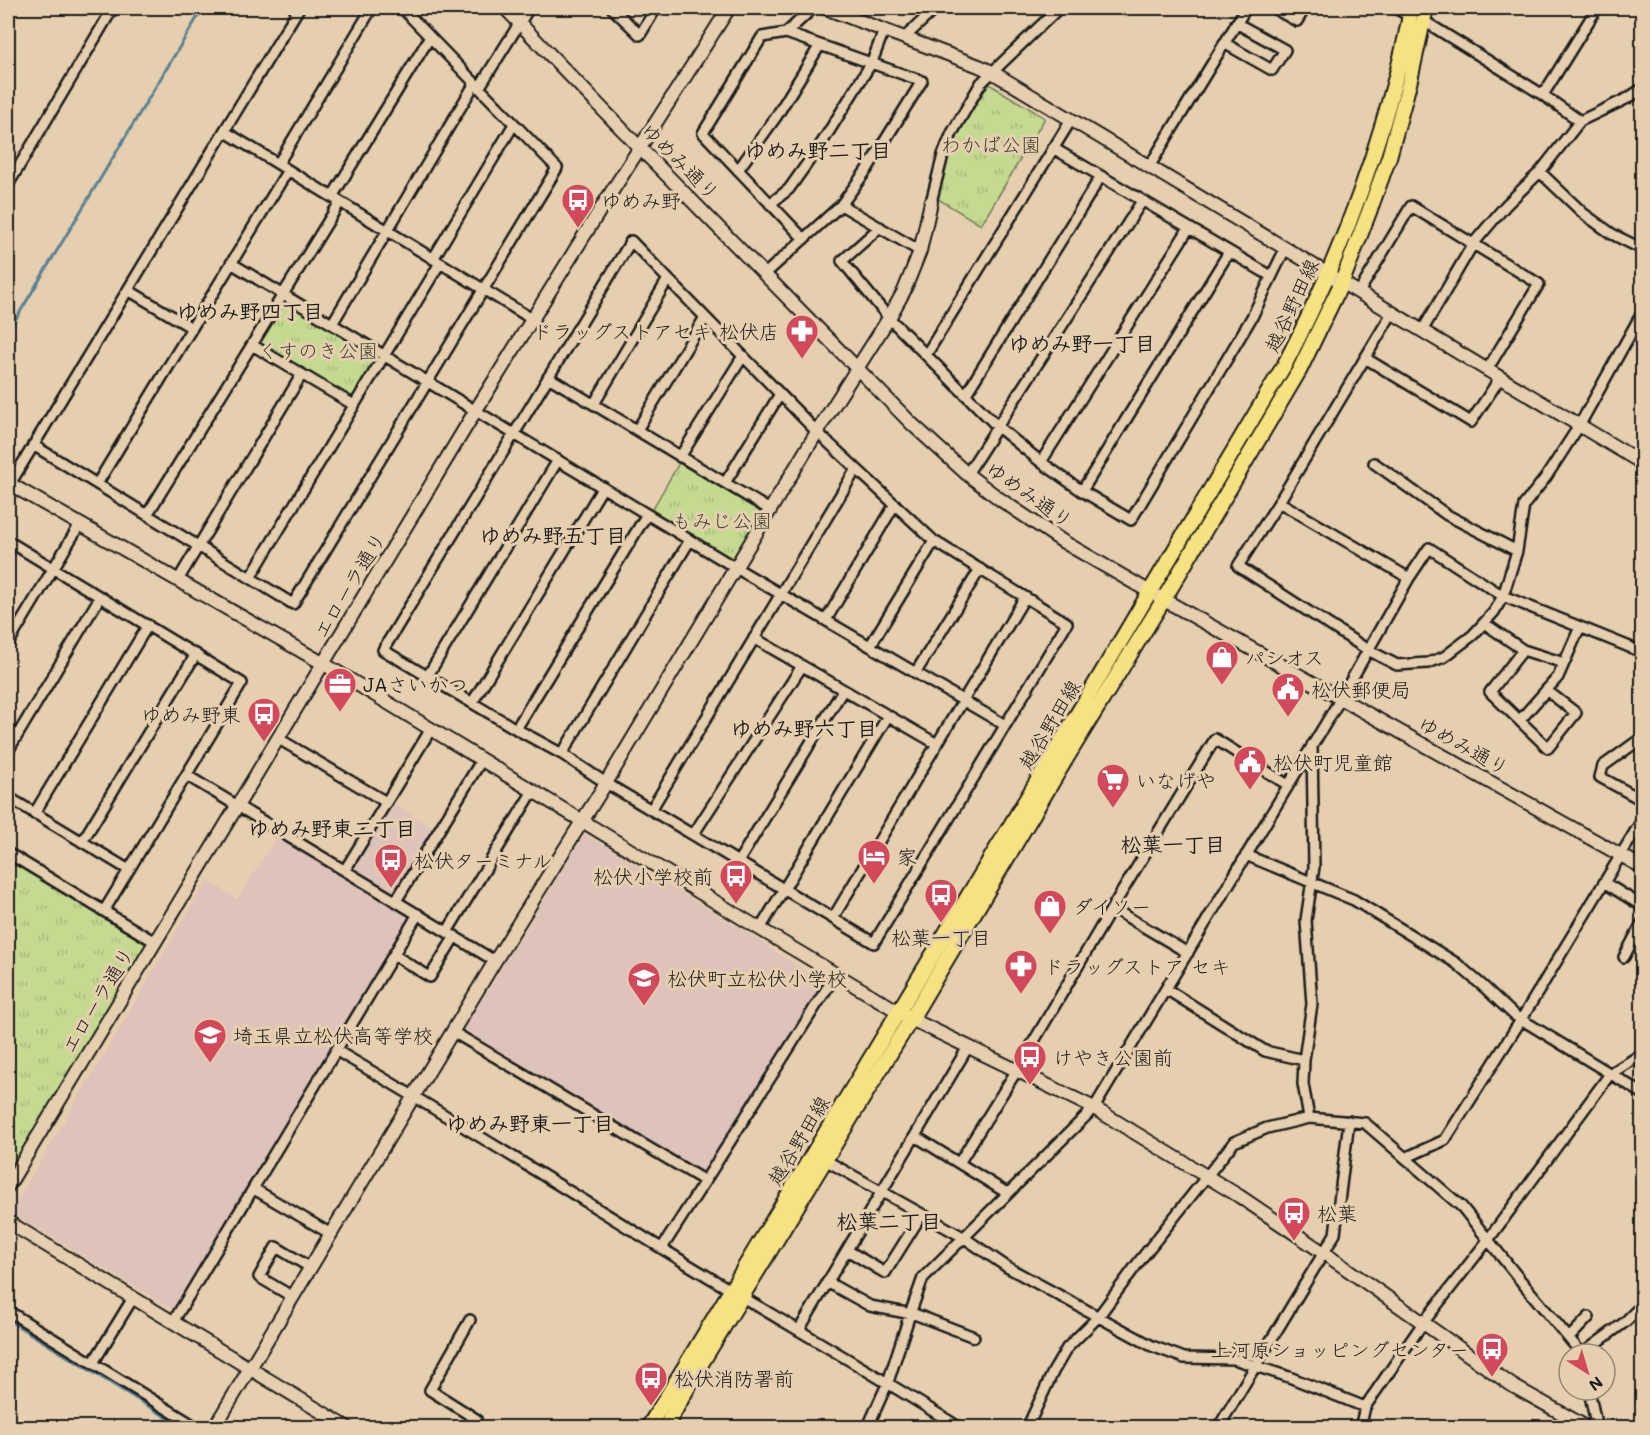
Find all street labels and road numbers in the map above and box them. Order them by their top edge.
street label: ゆめみ通り [636,116,726,206]
street label: 越谷野田線 [1258,254,1324,356]
street label: ゆめみ通り [982,455,1078,533]
street label: エローラ通り [307,527,391,643]
street label: 越谷野田線 [1012,674,1086,774]
street label: ゆめみ通り [1414,709,1514,781]
street label: エローラ通り [55,942,139,1058]
street label: 越谷野田線 [761,1090,835,1190]

